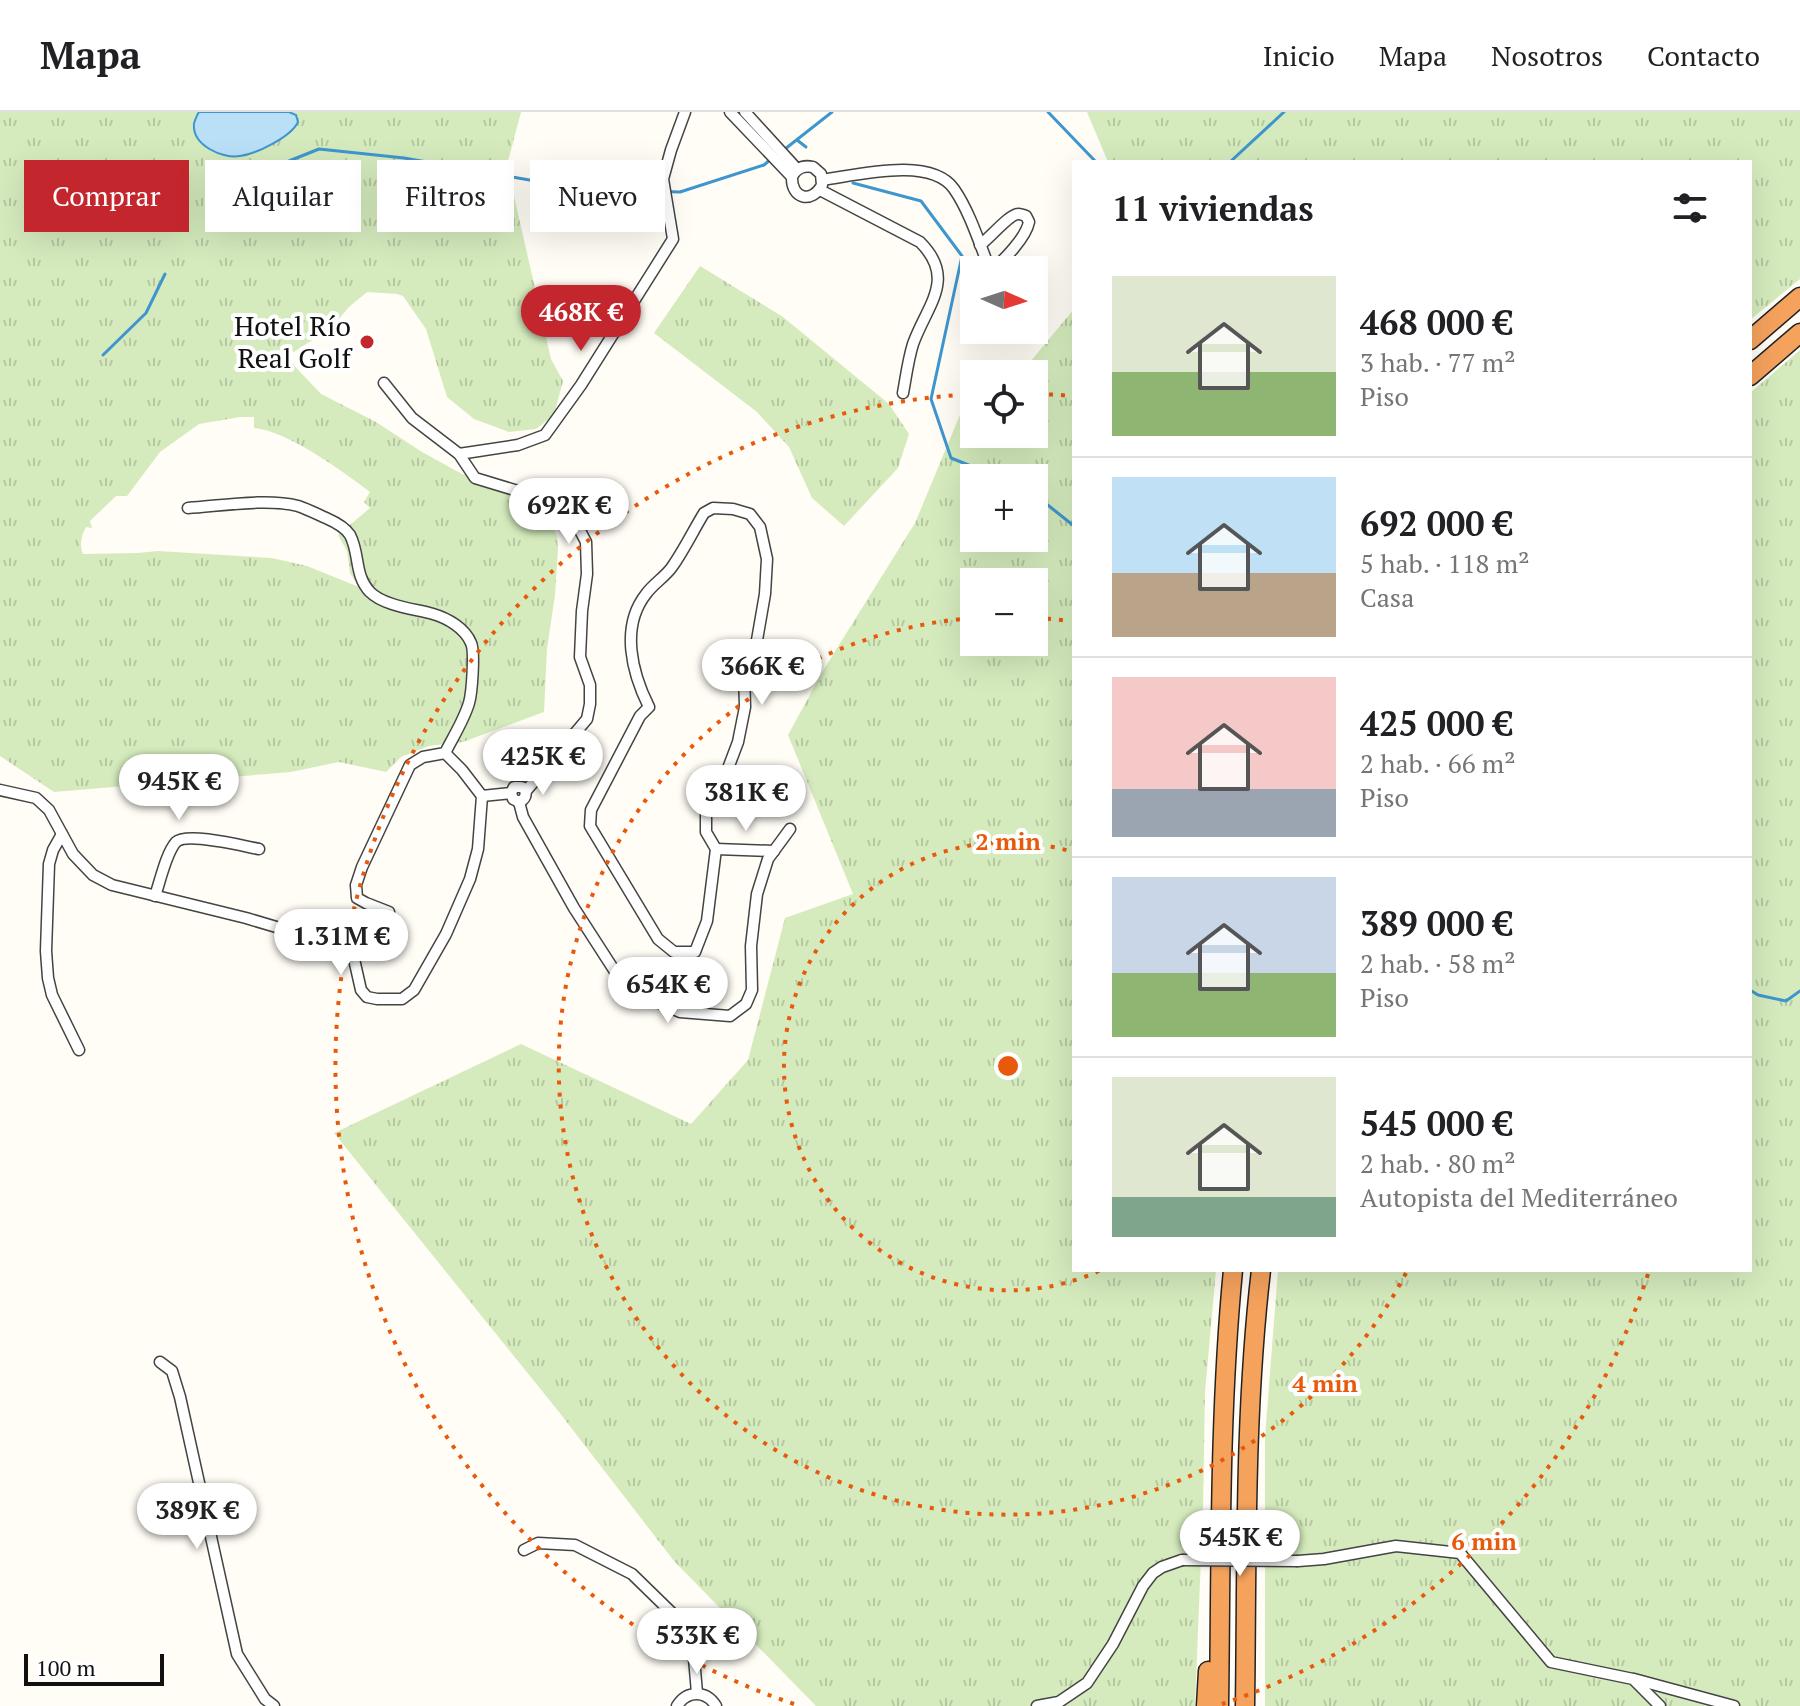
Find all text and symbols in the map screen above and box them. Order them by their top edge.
text: Mapa [40,30,141,80]
text: Inicio [1263,37,1335,74]
text: Mapa [1379,37,1447,74]
text: Nosotros [1491,37,1603,74]
text: Contacto [1647,37,1760,74]
chip: Comprar [24,160,189,232]
chip: Alquilar [205,160,361,232]
chip: Filtros [377,160,514,232]
chip: Nuevo [530,160,665,232]
text: 11 viviendas [1112,186,1314,231]
icon: filters [1668,186,1712,230]
north arrow [960,256,1048,344]
map controls [960,256,1048,656]
pin: 468K € [516,285,646,353]
text: 468K € [539,294,623,328]
text: 468 000 € [1360,300,1513,345]
place label: Hotel Río Real Golf [234,307,353,376]
icon: home [1176,308,1272,404]
marker: Hotel Río Real Golf [358,333,376,351]
text: 3 hab. · 77 m² [1360,345,1516,379]
button: locate [960,360,1048,448]
text: Piso [1360,379,1409,413]
button: + [960,464,1048,552]
pin: 692K € [504,478,634,546]
text: 692K € [527,487,611,521]
text: 692 000 € [1360,501,1513,546]
icon: home [1176,509,1272,605]
text: 5 hab. · 118 m² [1360,546,1529,580]
button: − [960,568,1048,656]
text: Casa [1360,580,1414,614]
pin: 366K € [697,639,827,707]
text: 366K € [720,648,804,682]
text: 425 000 € [1360,701,1513,746]
icon: home [1176,709,1272,805]
pin: 425K € [478,729,608,797]
text: 425K € [501,738,585,772]
text: 2 hab. · 66 m² [1360,746,1516,780]
pin: 945K € [114,754,244,822]
text: 945K € [137,763,221,797]
pin: 381K € [681,765,811,833]
text: 381K € [704,774,788,808]
text: Piso [1360,780,1409,814]
text: 2 min [975,825,1041,857]
text: 389 000 € [1360,901,1513,946]
pin: 1.31M € [267,909,415,977]
icon: home [1176,909,1272,1005]
text: 1.31M € [292,918,390,952]
text: 2 hab. · 58 m² [1360,946,1516,980]
pin: 654K € [603,957,733,1025]
text: 654K € [626,966,710,1000]
text: Piso [1360,980,1409,1014]
centre of rings [994,1052,1022,1080]
text: 545 000 € [1360,1101,1513,1146]
icon: home [1176,1109,1272,1205]
text: 2 hab. · 80 m² [1360,1146,1516,1180]
text: Autopista del Mediterráneo [1360,1180,1678,1214]
text: 4 min [1292,1367,1358,1399]
pin: 389K € [132,1483,262,1551]
text: 389K € [155,1492,239,1526]
pin: 545K € [1175,1510,1305,1578]
text: 545K € [1198,1519,1282,1553]
text: 6 min [1451,1525,1517,1557]
pin: 533K € [632,1608,762,1676]
text: 533K € [655,1617,739,1651]
scale bar [24,1650,164,1686]
text: 100 m [36,1653,96,1682]

